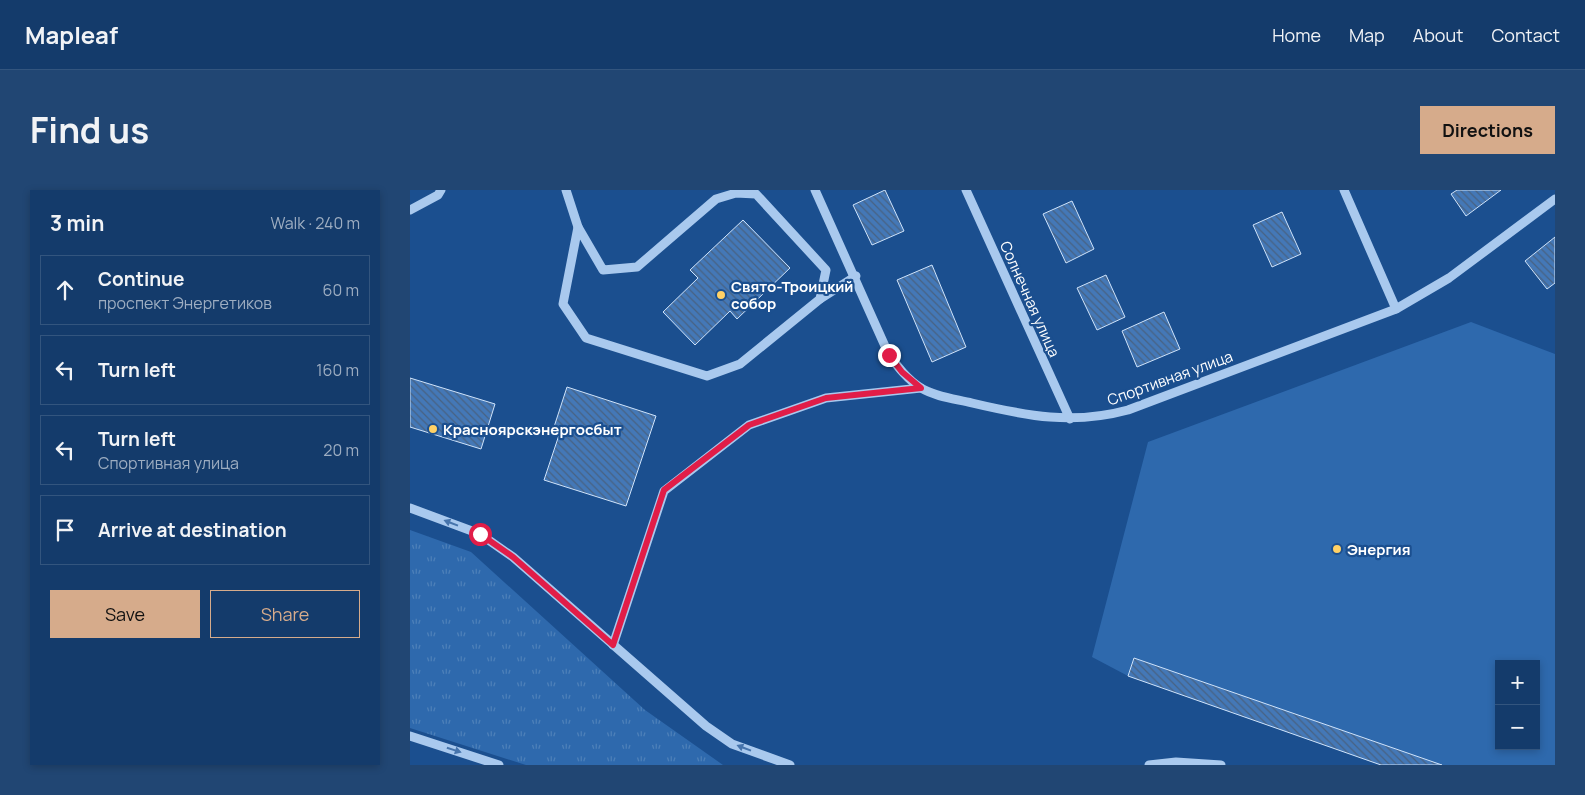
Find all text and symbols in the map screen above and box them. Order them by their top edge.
text: Mapleaf [25,18,118,51]
text: Home [1272,23,1321,47]
text: Map [1349,23,1385,47]
text: About [1413,23,1463,47]
text: Contact [1491,23,1560,47]
text: Find us [30,106,149,154]
button: Directions [1420,106,1555,154]
text: 3 min [50,209,104,237]
text: Walk · 240 m [270,212,360,234]
street label: Солнечная улица [995,238,1065,360]
text: Continue [98,266,184,292]
icon: ahead [51,276,79,304]
place label: Свято-Троицкий собор [731,276,853,314]
text: 60 m [323,279,359,301]
marker: Свято-Троицкий собор [715,289,727,301]
text: проспект Энергетиков [98,292,272,314]
route end [878,344,901,367]
street label: Спортивная улица [1104,346,1236,410]
icon: left [51,356,79,384]
text: Turn left [98,357,176,383]
text: 160 m [316,359,359,381]
place label: Красноярскэнергосбыт [443,419,622,440]
marker: Красноярскэнергосбыт [427,423,439,435]
text: Turn left [98,426,176,452]
icon: left [51,436,79,464]
text: 20 m [323,439,359,461]
text: Спортивная улица [98,452,239,474]
icon: arrive [51,516,79,544]
text: Arrive at destination [98,517,287,543]
one-way arrow [443,519,458,527]
route start [469,523,492,546]
place label: Энергия [1347,539,1410,560]
marker: Энергия [1331,543,1343,555]
button: Save [50,590,200,638]
button: Share [210,590,360,638]
map controls [1495,660,1540,750]
button: + [1495,660,1540,705]
button: − [1495,705,1540,750]
one-way arrow [737,744,752,751]
one-way arrow [447,747,462,755]

